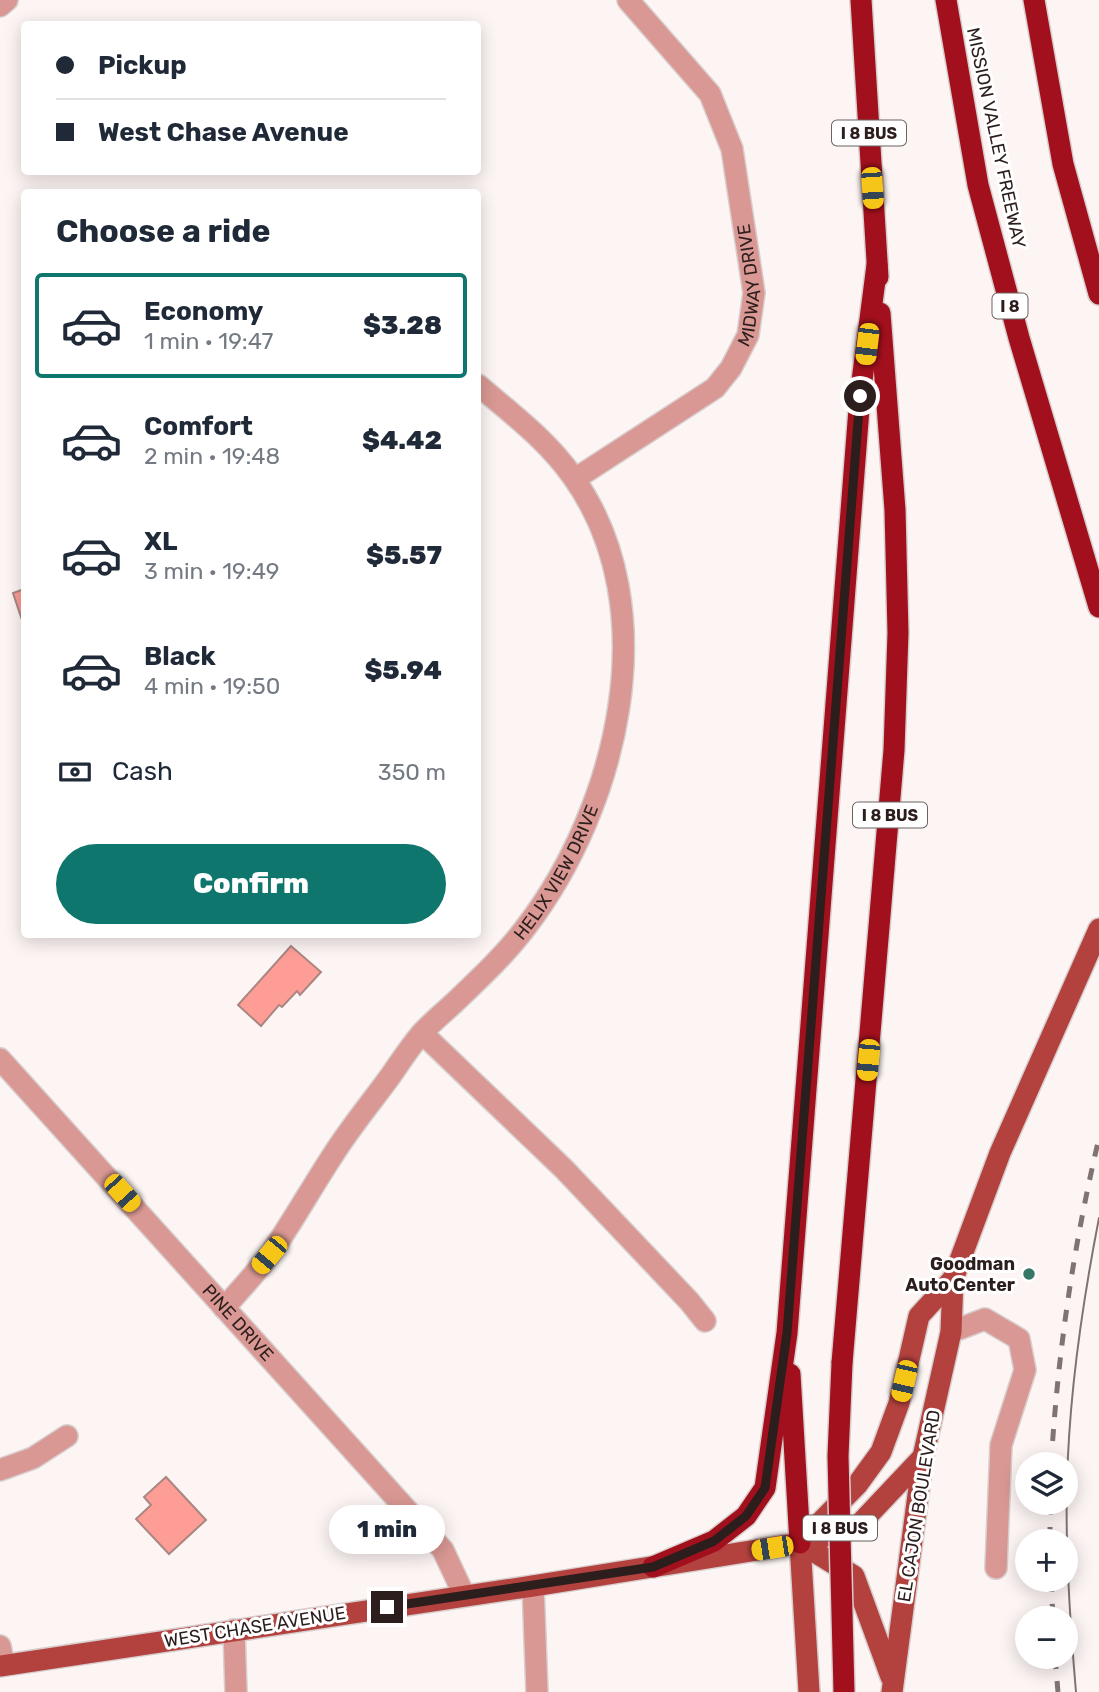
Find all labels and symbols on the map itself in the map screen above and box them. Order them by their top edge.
street label: MISSION VALLEY FREEWAY [962,26,1030,251]
road number: I 8 BUS [832,120,906,146]
car [861,166,884,210]
street label: MIDWAY DRIVE [733,222,765,350]
road number: I 8 [992,294,1028,318]
car [855,322,880,366]
route start [844,380,876,412]
street label: HELIX VIEW DRIVE [509,802,603,944]
road number: I 8 BUS [853,802,927,828]
car [856,1038,881,1082]
car [101,1170,144,1216]
car [248,1232,291,1278]
place label: Goodman Auto Center [905,1253,1015,1296]
marker: Goodman Auto Center [1021,1266,1037,1282]
street label: PINE DRIVE [197,1279,278,1366]
car [890,1358,919,1404]
street label: EL CAJON BOULEVARD [893,1408,945,1604]
callout: 1 min [329,1506,445,1554]
road number: I 8 BUS [803,1516,877,1540]
car [750,1534,795,1562]
route end [371,1591,403,1623]
street label: WEST CHASE AVENUE [163,1602,347,1652]

